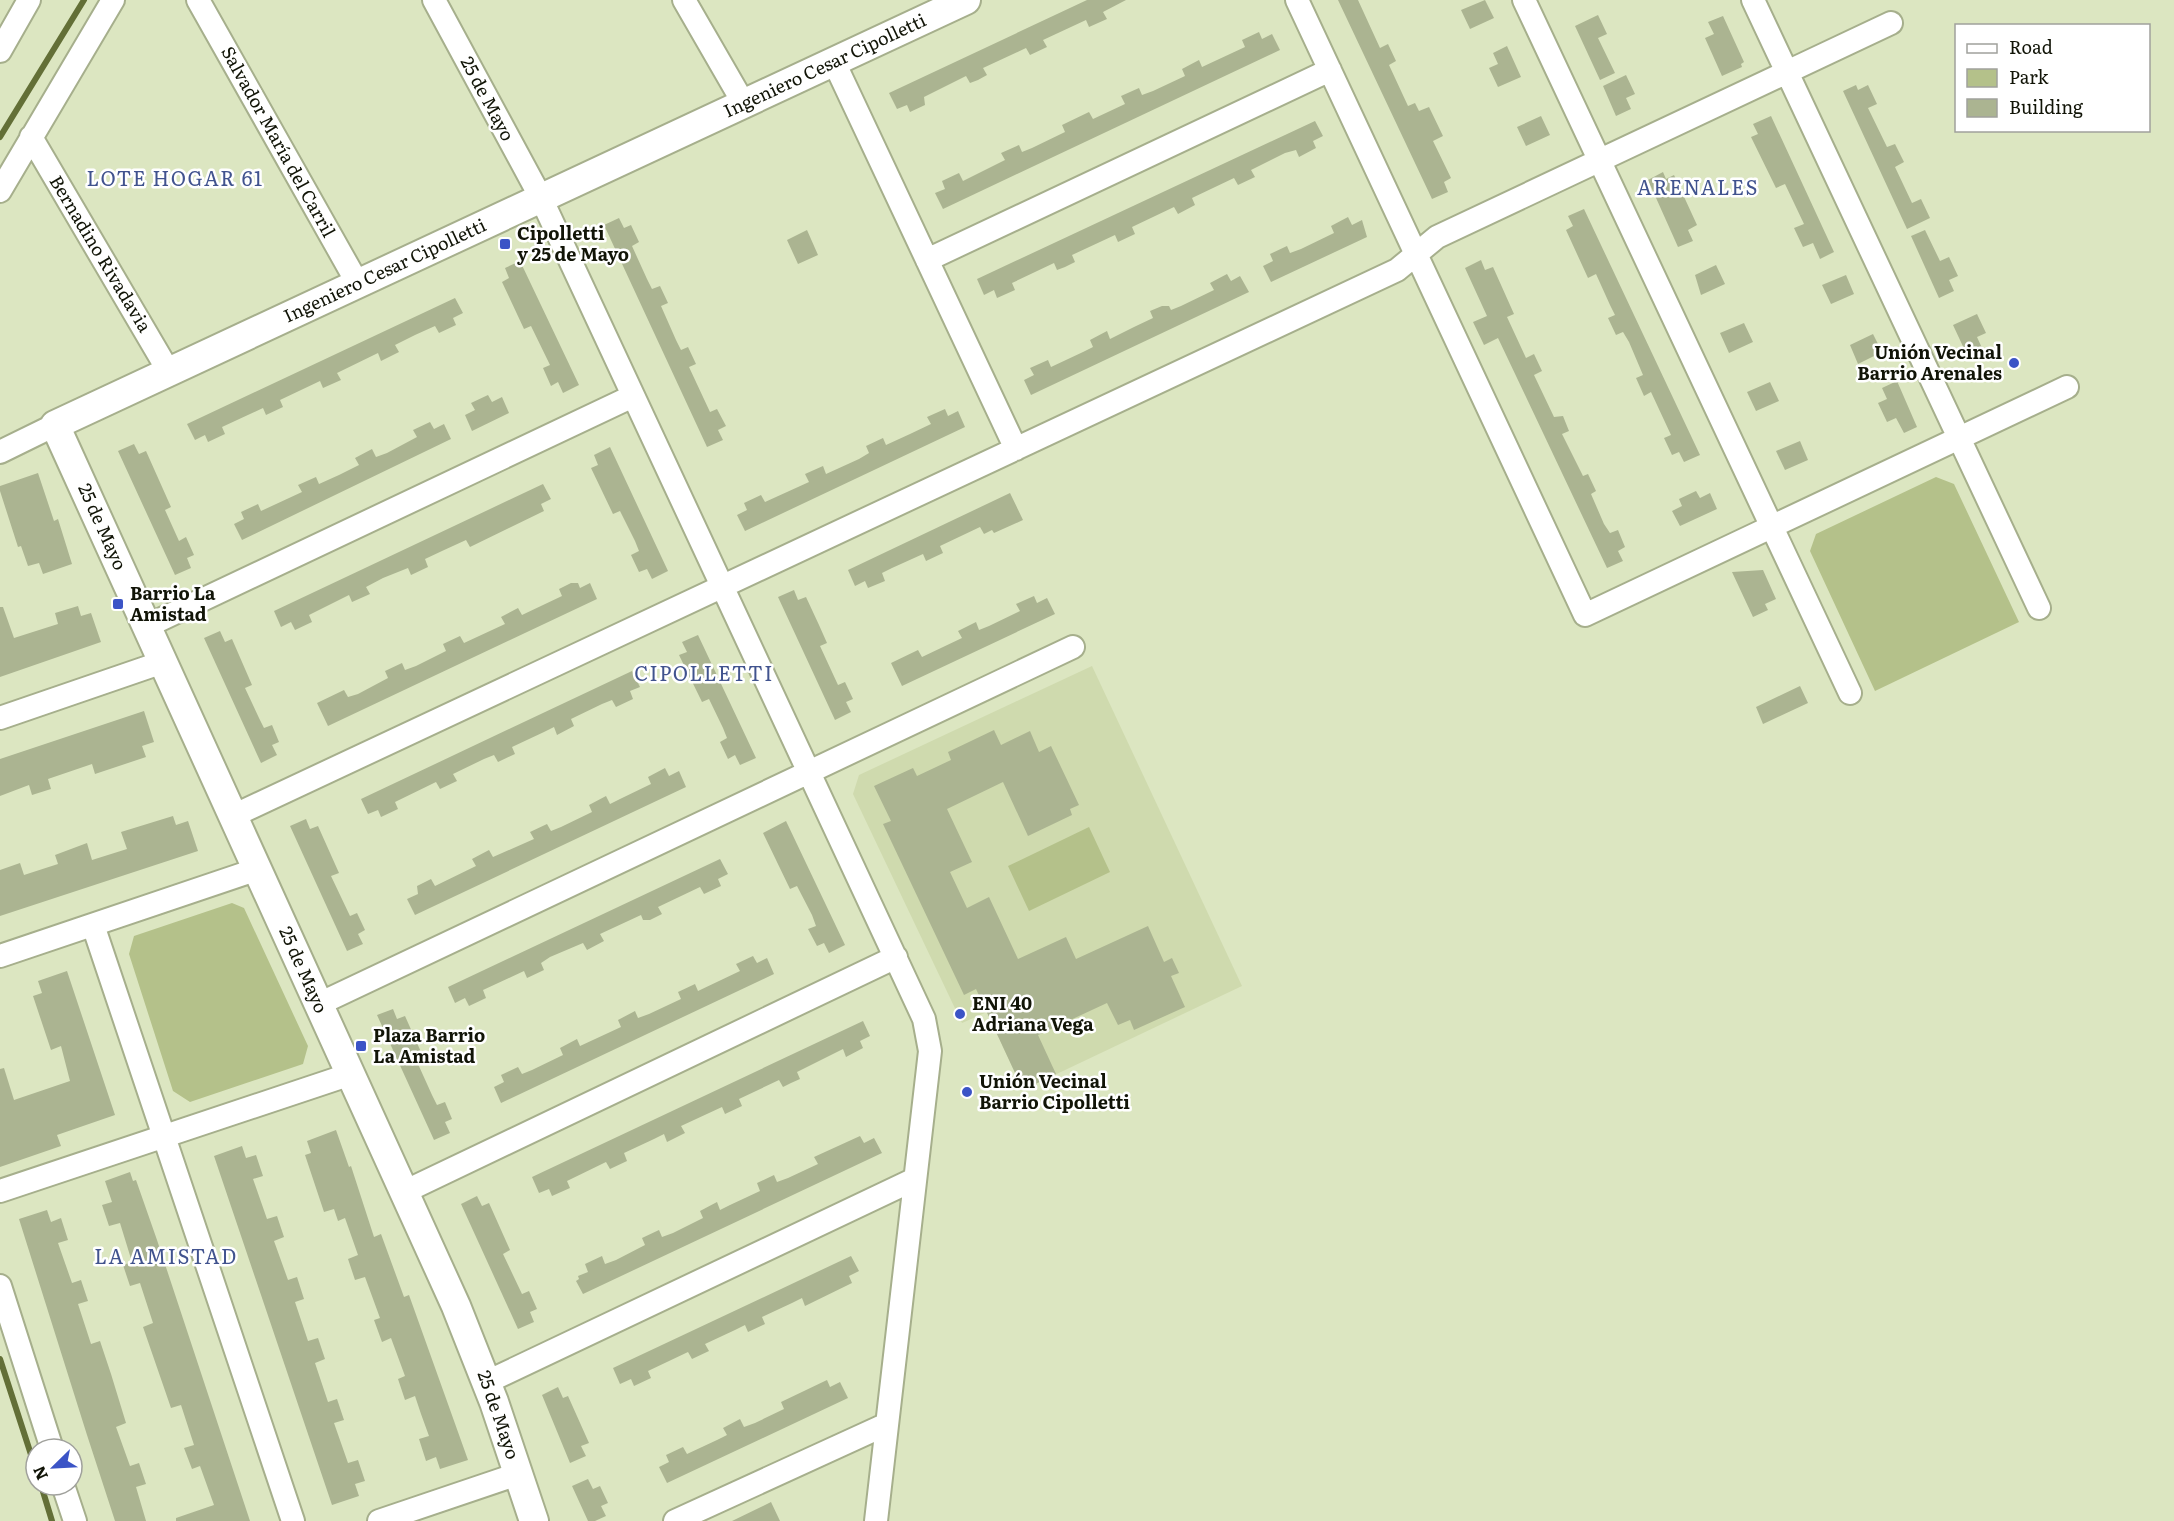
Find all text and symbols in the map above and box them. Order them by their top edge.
street label: Ingeniero Cesar Cipolletti [719,6,930,123]
legend [1955,24,2150,132]
text: Road [2009,33,2053,60]
street label: Salvador María del Carril [215,41,343,242]
street label: 25 de Mayo [455,51,522,145]
text: Park [2009,63,2050,90]
text: Building [2009,93,2084,120]
district label: LOTE HOGAR 61 [86,162,264,192]
street label: Bernadino Rivadavia [44,170,159,337]
district label: ARENALES [1637,171,1759,201]
street label: Ingeniero Cesar Cipolletti [279,211,490,328]
place label: Cipolletti y 25 de Mayo [517,219,629,267]
marker: Cipolletti y 25 de Mayo [498,237,512,251]
place label: Unión Vecinal Barrio Arenales [1857,338,2002,386]
marker: Unión Vecinal Barrio Arenales [2007,356,2021,370]
street label: 25 de Mayo [72,479,135,574]
place label: Barrio La Amistad [130,579,216,627]
marker: Barrio La Amistad [111,597,125,611]
district label: CIPOLLETTI [634,657,774,687]
street label: 25 de Mayo [273,922,336,1017]
place label: ENI 40 Adriana Vega [972,989,1094,1037]
marker: ENI 40 Adriana Vega [953,1007,967,1021]
place label: Plaza Barrio La Amistad [373,1021,485,1069]
marker: Plaza Barrio La Amistad [354,1039,368,1053]
place label: Unión Vecinal Barrio Cipolletti [979,1067,1130,1115]
marker: Unión Vecinal Barrio Cipolletti [960,1085,974,1099]
district label: LA AMISTAD [94,1240,238,1270]
street label: 25 de Mayo [472,1366,527,1463]
north arrow [24,1437,84,1497]
text: N [26,1462,53,1485]

